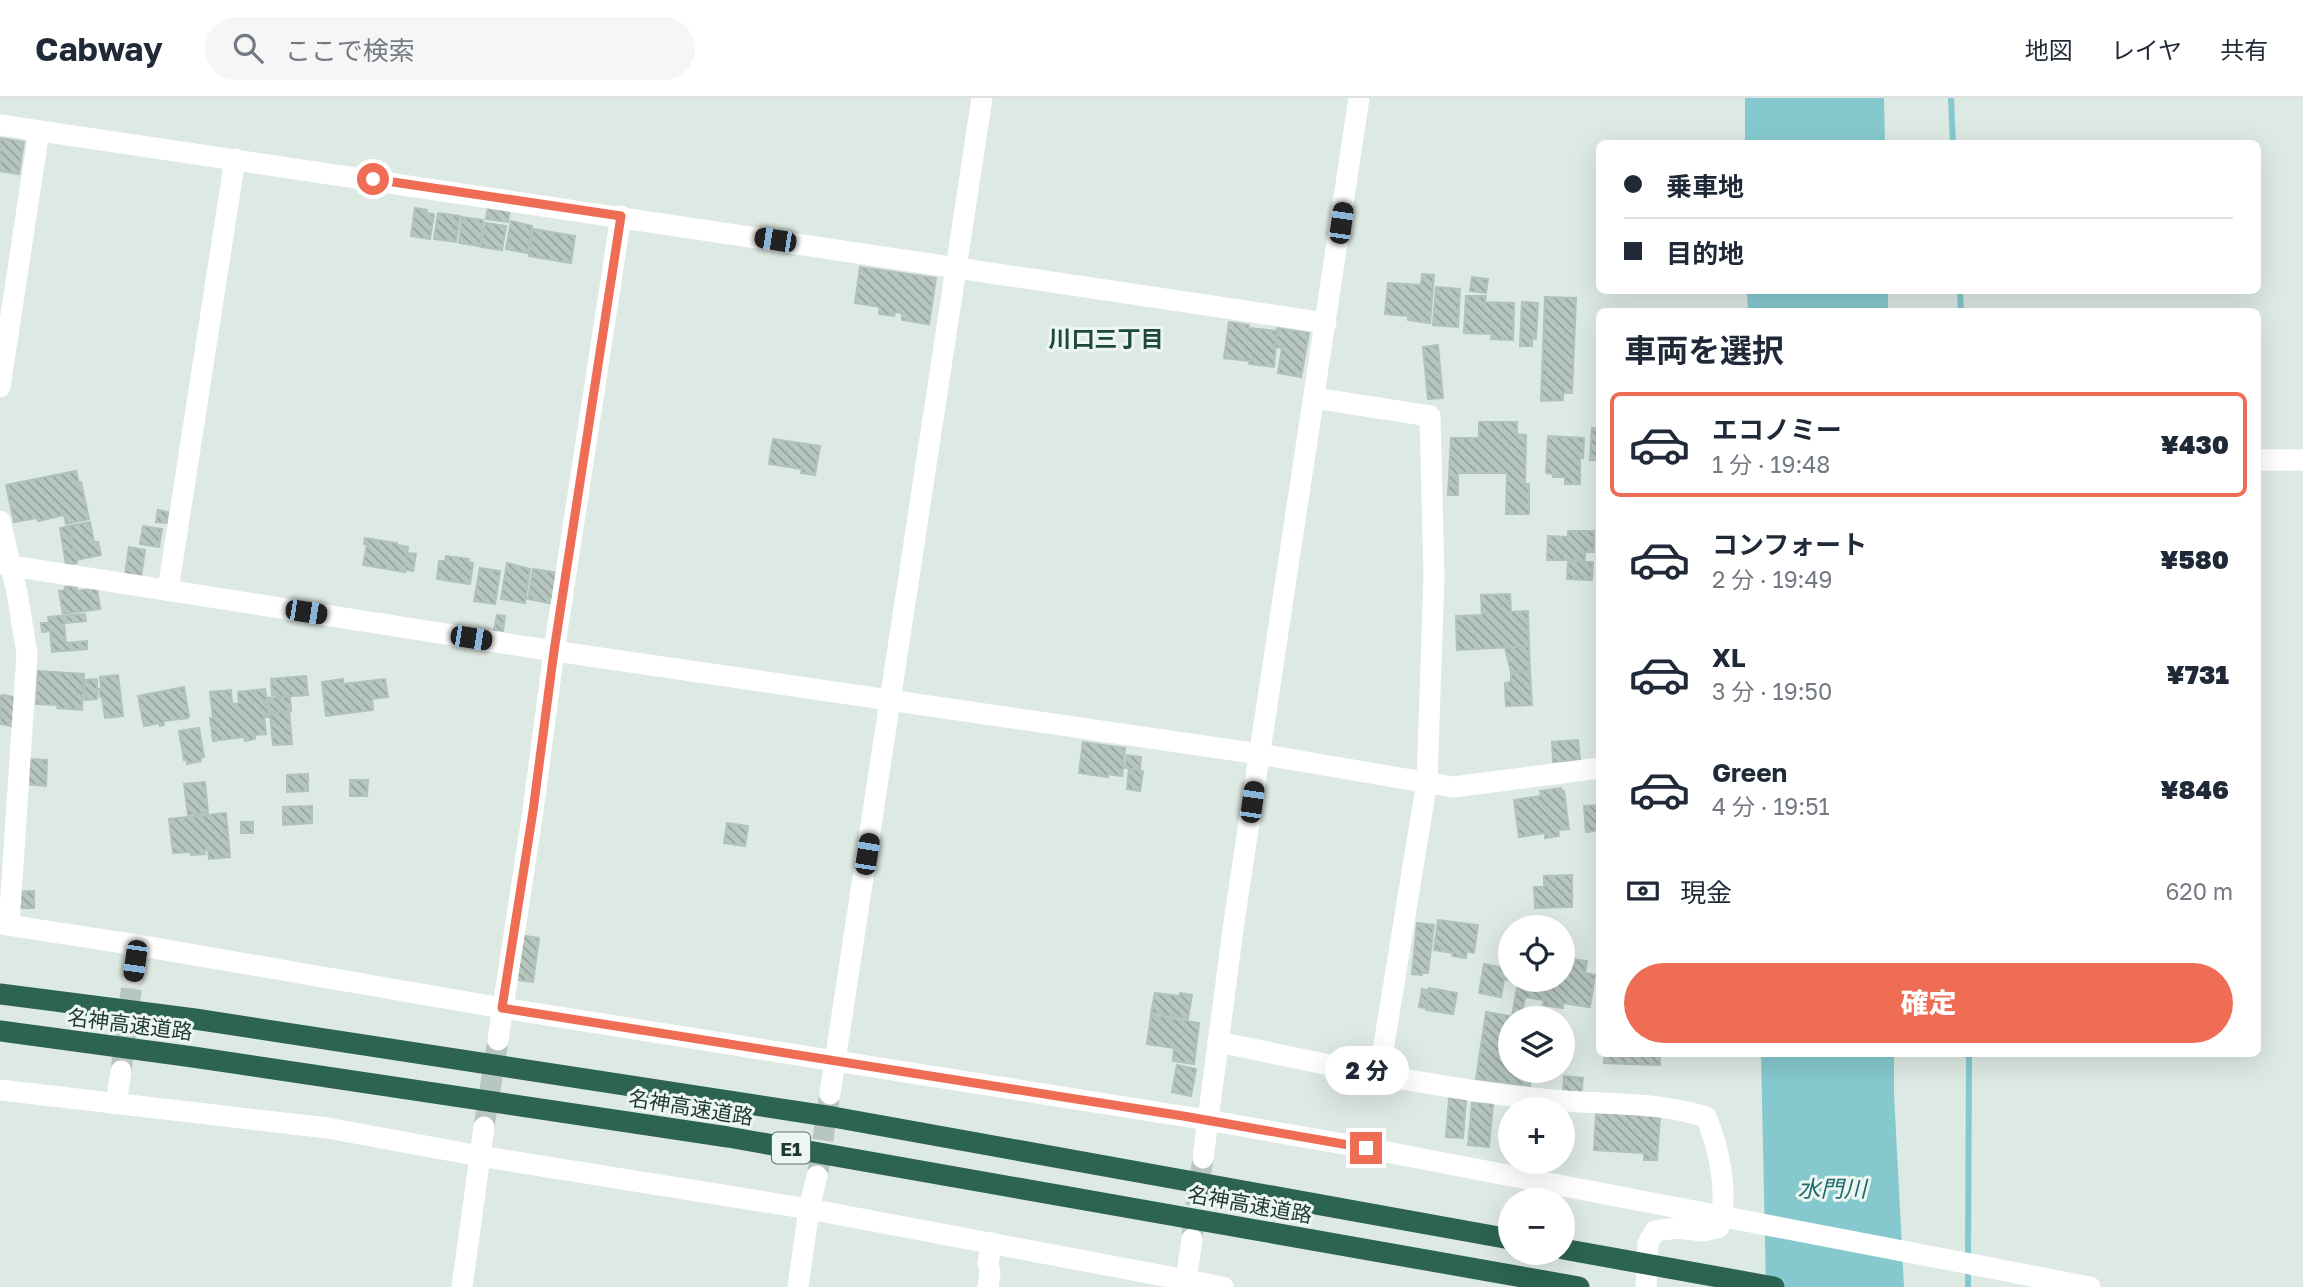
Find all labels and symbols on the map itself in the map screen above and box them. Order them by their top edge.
route start [357,163,389,195]
car [1328,201,1355,245]
car [753,226,798,254]
district label: 川口三丁目 [1049,324,1164,352]
car [284,598,329,626]
car [449,624,494,652]
car [1239,780,1266,824]
car [854,832,881,876]
car [122,939,149,983]
street label: 名神高速道路 [66,1003,194,1045]
callout: 2 分 [1324,1046,1408,1096]
street label: 名神高速道路 [627,1084,755,1130]
road number: E1 [772,1132,810,1164]
route end [1350,1132,1382,1164]
water label: 水門川 [1798,1174,1870,1202]
street label: 名神高速道路 [1186,1180,1314,1228]

